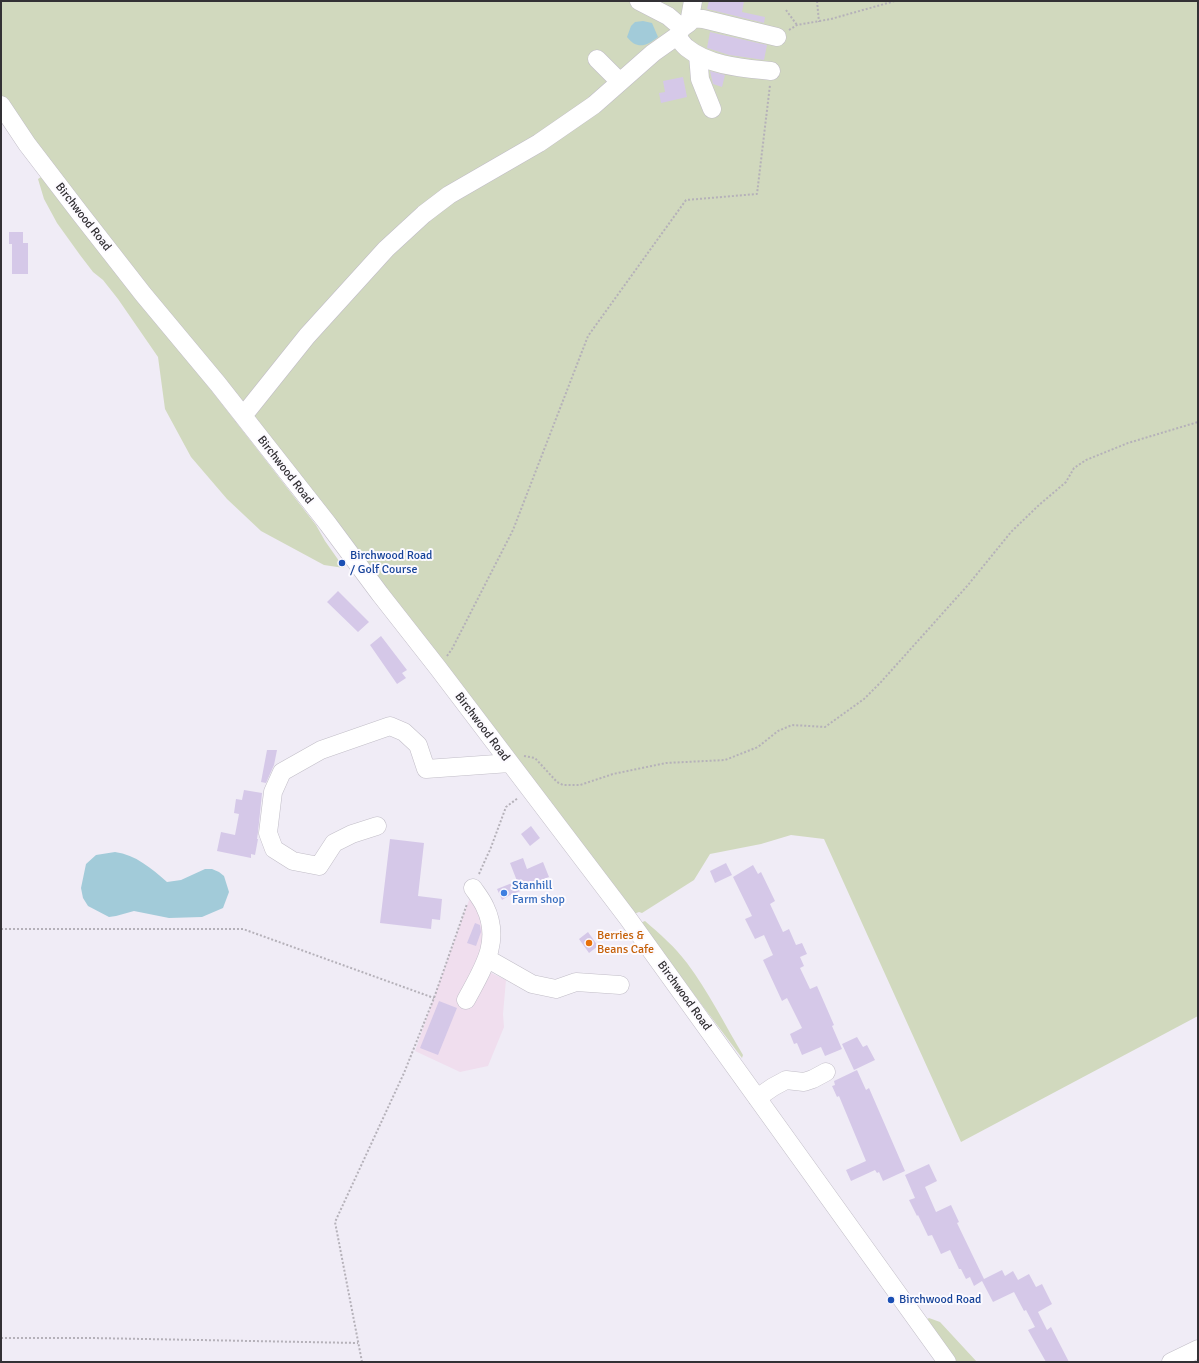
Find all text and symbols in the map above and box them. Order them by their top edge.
street label: Birchwood Road [52,180,114,254]
street label: Birchwood Road [254,433,316,507]
place label: Birchwood Road / Golf Course [350,549,432,577]
marker: Birchwood Road / Golf Course [337,558,347,568]
street label: Birchwood Road [451,690,513,764]
place label: Stanhill Farm shop [512,879,565,907]
marker: Stanhill Farm shop [499,888,509,898]
place label: Berries & Beans Cafe [597,929,654,957]
marker: Berries & Beans Cafe [584,938,594,948]
street label: Birchwood Road [654,958,714,1034]
place label: Birchwood Road [899,1293,981,1307]
marker: Birchwood Road [886,1295,896,1305]

